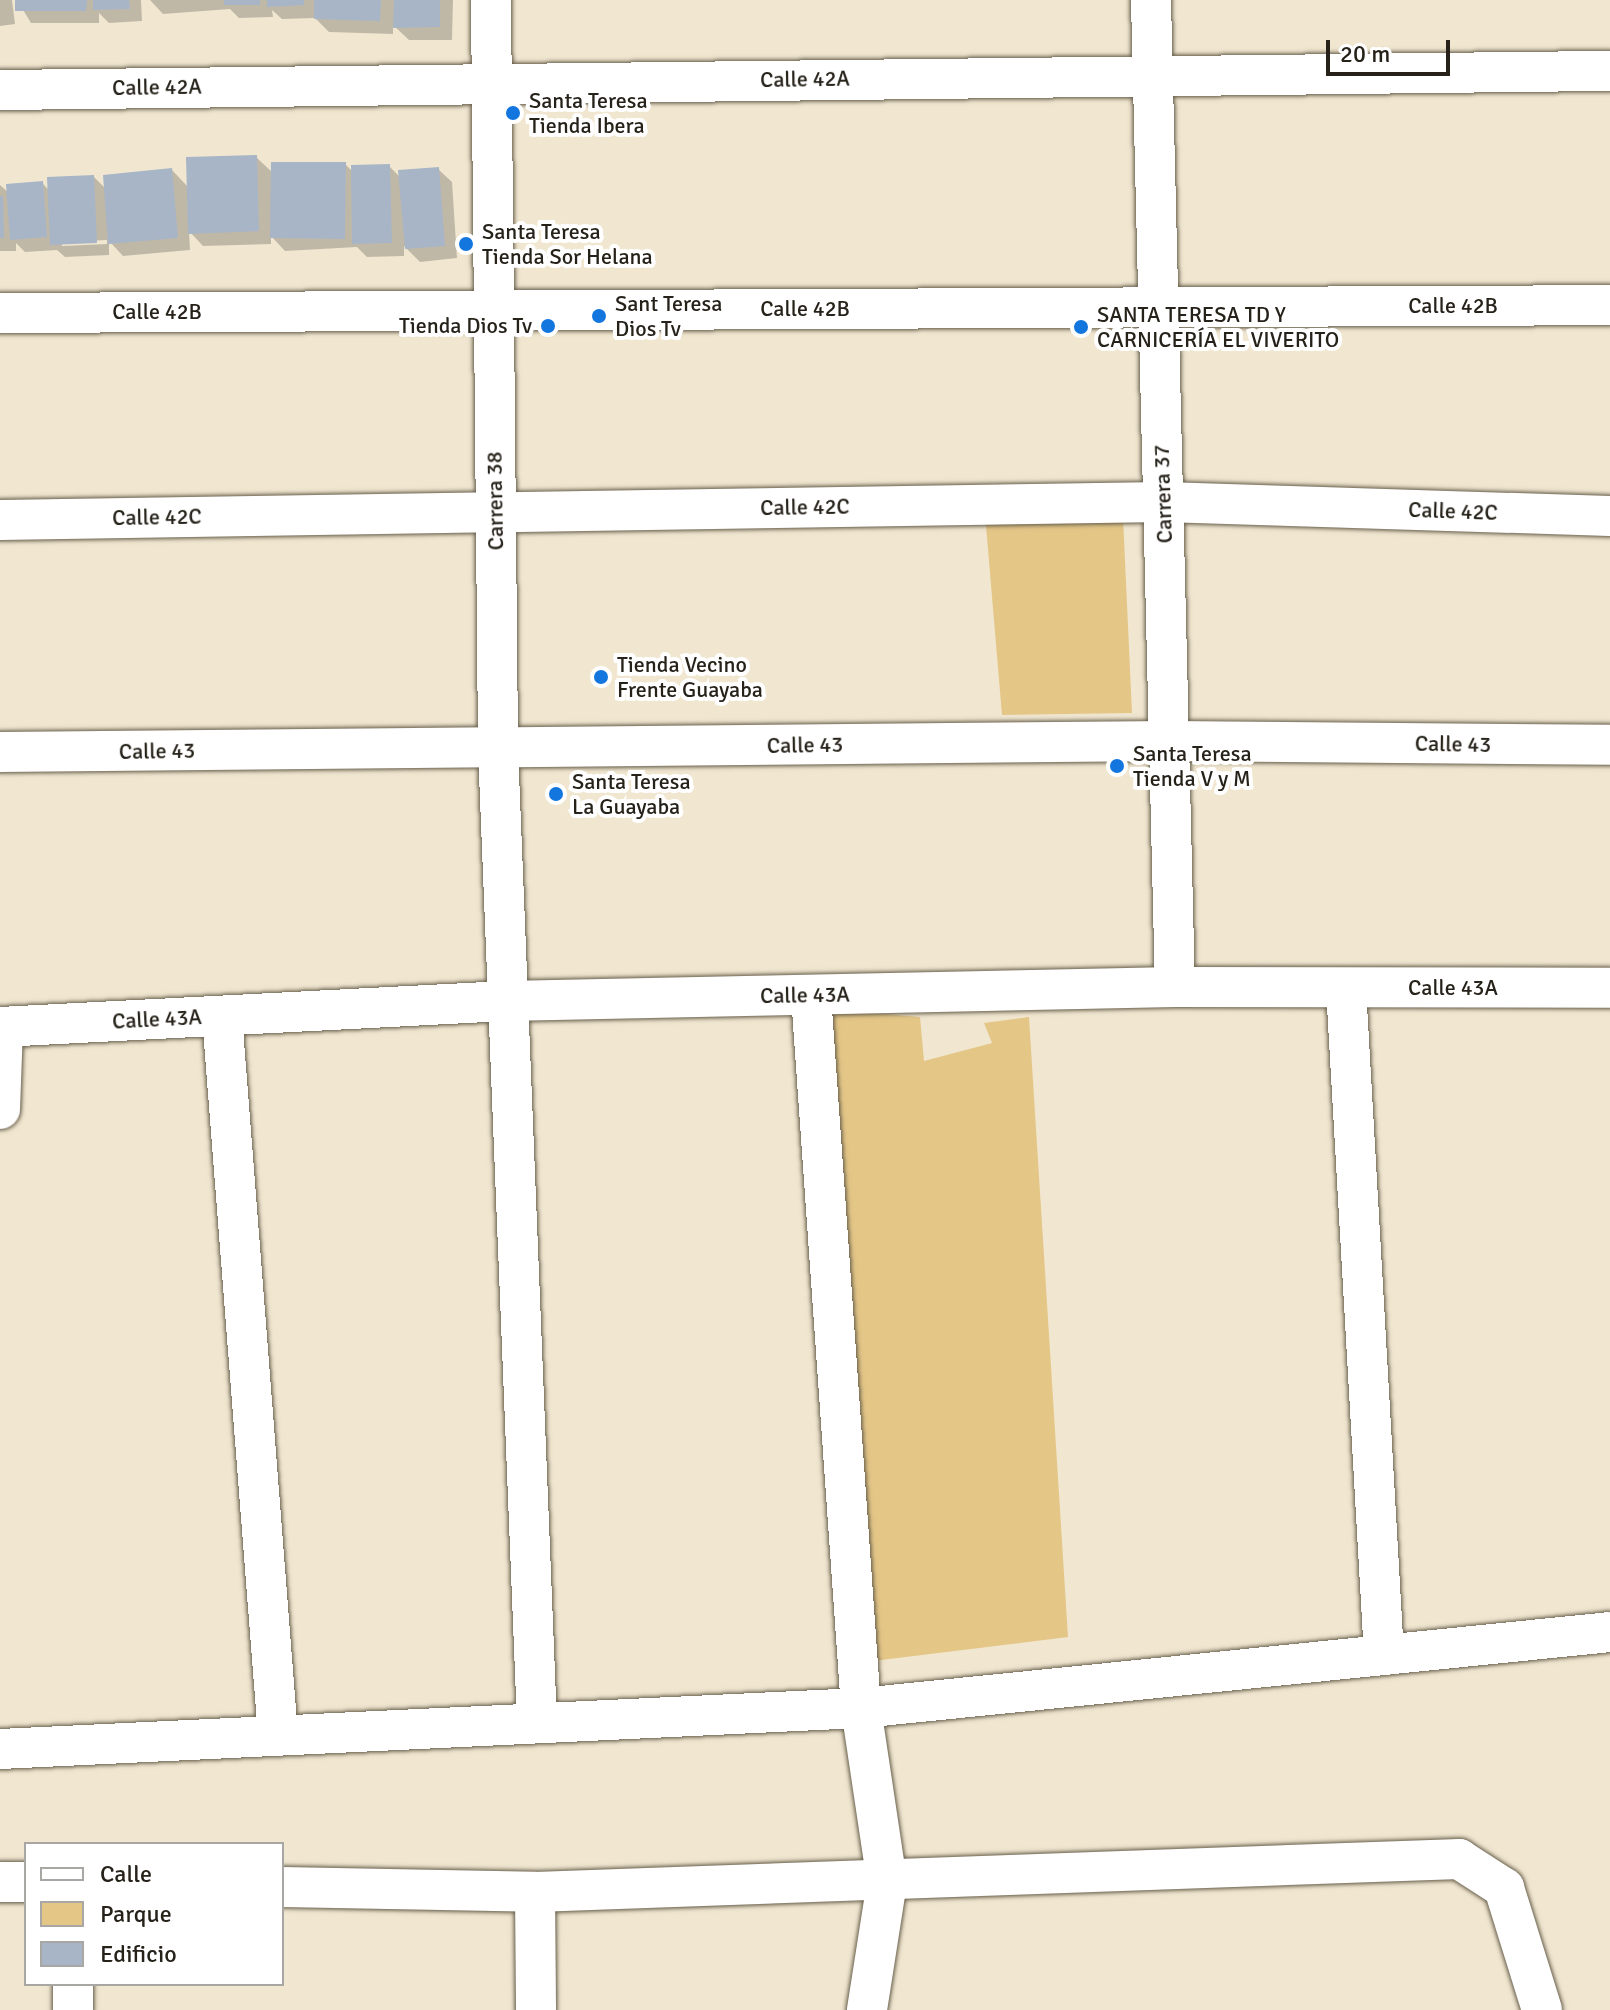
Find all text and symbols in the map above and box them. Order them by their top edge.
scale bar [1330,24,1454,74]
text: 20 m [1340,39,1390,69]
street label: Calle 42A [760,65,850,93]
street label: Calle 42A [112,73,202,101]
place label: Santa Teresa Tienda Ibera [529,87,648,138]
marker: Santa Teresa Tienda Ibera [504,104,522,122]
place label: Santa Teresa Tienda Sor Helana [482,218,653,270]
marker: Santa Teresa Tienda Sor Helana [457,235,475,253]
place label: Sant Teresa Dios Tv [615,290,722,342]
street label: Calle 42B [1408,293,1498,319]
street label: Calle 42B [760,296,850,322]
street label: Calle 42B [112,299,202,325]
place label: SANTA TERESA TD Y CARNICERÍA EL VIVERITO [1097,301,1339,352]
marker: Sant Teresa Dios Tv [590,307,608,325]
place label: Tienda Dios Tv [399,313,532,339]
marker: Tienda Dios Tv [539,317,557,335]
marker: SANTA TERESA TD Y CARNICERÍA EL VIVERITO [1072,318,1090,336]
street label: Carrera 37 [1148,444,1178,544]
street label: Carrera 38 [481,451,509,551]
street label: Calle 42C [760,493,850,521]
street label: Calle 42C [1408,496,1498,526]
street label: Calle 42C [112,503,202,531]
place label: Tienda Vecino Frente Guayaba [617,651,763,702]
marker: Tienda Vecino Frente Guayaba [592,668,610,686]
street label: Calle 43 [1415,730,1491,758]
street label: Calle 43 [767,731,843,759]
street label: Calle 43 [119,737,195,765]
place label: Santa Teresa Tienda V y M [1133,740,1252,792]
marker: Santa Teresa Tienda V y M [1108,757,1126,775]
place label: Santa Teresa La Guayaba [572,768,691,820]
marker: Santa Teresa La Guayaba [547,785,565,803]
street label: Calle 43A [1408,975,1498,1001]
street label: Calle 43A [760,981,850,1009]
street label: Calle 43A [111,1003,203,1035]
legend [24,1842,284,1986]
text: Calle [100,1859,152,1889]
text: Parque [100,1899,172,1929]
text: Edificio [100,1939,177,1969]

